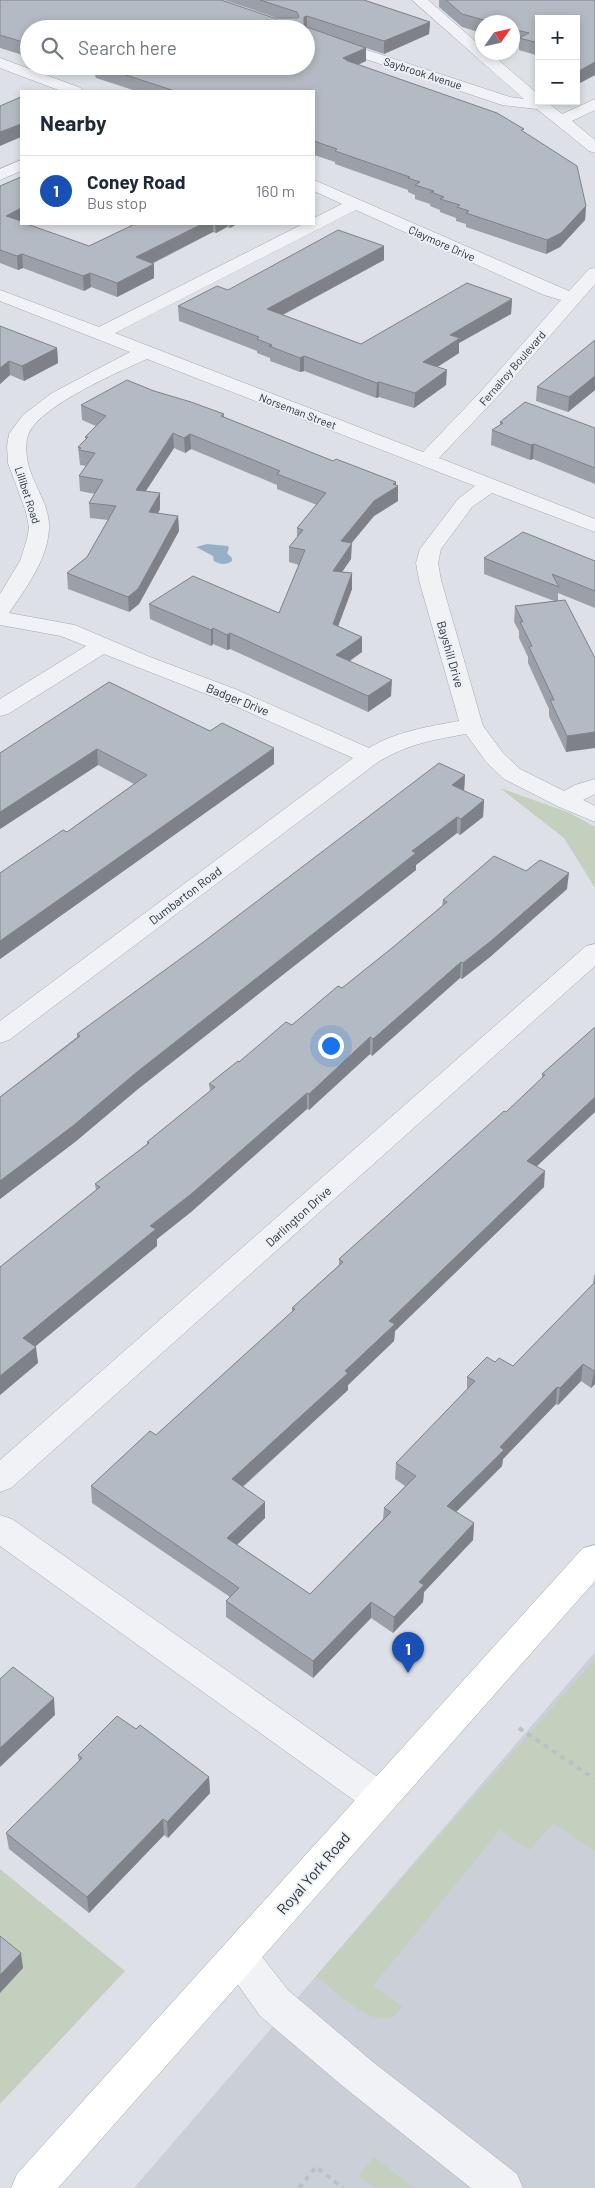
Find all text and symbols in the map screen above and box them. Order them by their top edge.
north arrow [475,15,520,60]
map controls [535,15,580,105]
button: + [535,15,580,60]
search box [20,20,315,75]
icon: search [38,34,66,62]
text: Search here [78,36,177,59]
street label: Saybrook Avenue [382,54,464,92]
button: − [535,60,580,105]
text: Nearby [40,110,106,135]
text: Coney Road [87,170,186,193]
text: 1 [53,181,59,200]
text: 160 m [256,181,295,200]
text: Bus stop [87,193,147,212]
street label: Claymore Drive [407,223,477,264]
street label: Fernalroy Boulevard [476,328,548,408]
street label: Norseman Street [258,390,338,432]
street label: Lillibet Road [13,465,43,525]
street label: Bayshill Drive [435,619,467,689]
street label: Badger Drive [205,680,271,718]
street label: Dumbarton Road [146,863,224,927]
your location [318,1033,344,1059]
street label: Darlington Drive [263,1183,333,1249]
pin: 1 [392,1632,424,1673]
street label: Royal York Road [272,1828,354,1918]

